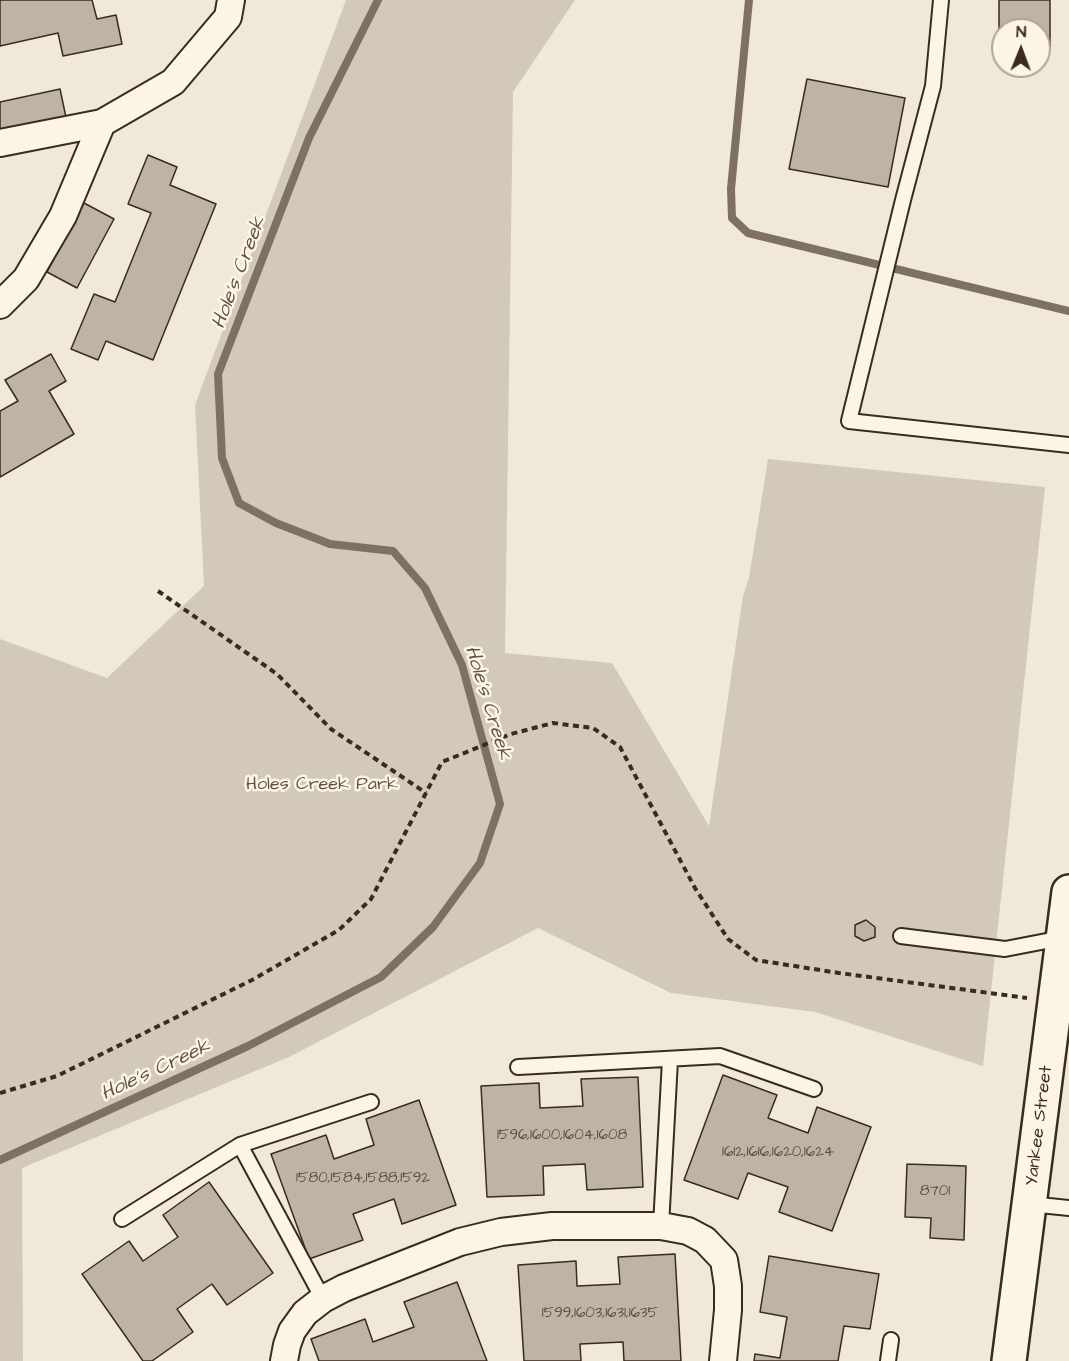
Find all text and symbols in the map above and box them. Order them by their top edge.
north arrow [991,18,1051,78]
text: N [1016,21,1026,43]
water label: Hole's Creek [208,214,272,332]
water label: Hole's Creek [458,643,516,763]
park label: Holes Creek Park [246,774,398,796]
water label: Hole's Creek [98,1035,214,1107]
street label: Yankee Street [1022,1065,1058,1187]
house number: 1596,1600,1604,1608 [497,1127,627,1145]
house number: 1612,1616,1620,1624 [722,1144,834,1162]
house number: 1580,1584,1588,1592 [296,1170,430,1188]
house number: 8701 [920,1183,950,1201]
house number: 1599,1603,1631,1635 [542,1305,658,1323]

